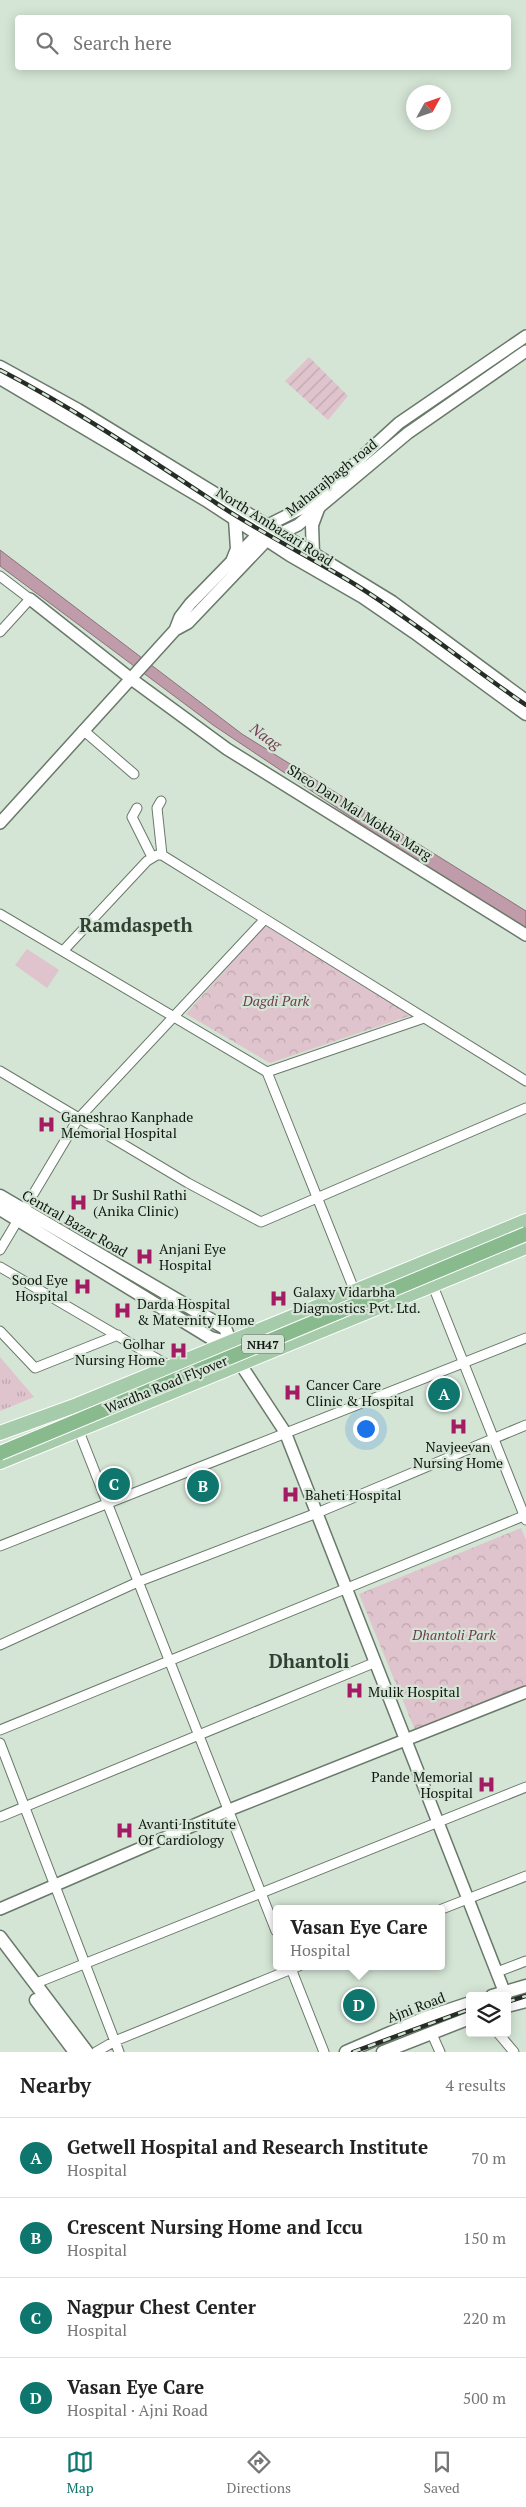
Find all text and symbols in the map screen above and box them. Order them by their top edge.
search box [15,15,511,70]
icon: search [33,29,61,57]
text: Search here [73,30,172,55]
north arrow [406,85,451,130]
street label: Maharajbagh road [281,434,381,520]
street label: North Ambazari Road [213,482,337,570]
water label: Naag [245,717,287,755]
street label: Sheo Dan Mal Mokha Marg [284,760,436,865]
district label: Ramdaspeth [79,912,193,937]
park label: Dagdi Park [242,991,310,1010]
place label: Ganeshrao Kanphade Memorial Hospital [61,1107,193,1142]
hospital icon: Ganeshrao Kanphade Memorial Hospital [37,1114,57,1134]
street label: Central Bazar Road [19,1185,131,1261]
place label: Dr Sushil Rathi (Anika Clinic) [93,1185,187,1220]
hospital icon: Dr Sushil Rathi (Anika Clinic) [69,1192,89,1212]
place label: Anjani Eye Hospital [159,1239,226,1274]
hospital icon: Anjani Eye Hospital [135,1246,155,1266]
place label: Sood Eye Hospital [12,1270,68,1305]
hospital icon: Sood Eye Hospital [72,1277,92,1297]
place label: Galaxy Vidarbha Diagnostics Pvt. Ltd. [293,1282,421,1317]
hospital icon: Galaxy Vidarbha Diagnostics Pvt. Ltd. [269,1289,289,1309]
place label: Darda Hospital & Maternity Home [137,1294,255,1329]
hospital icon: Darda Hospital & Maternity Home [113,1301,133,1321]
place label: Golhar Nursing Home [75,1334,166,1369]
road number: NH47 [242,1335,284,1354]
hospital icon: Golhar Nursing Home [169,1341,189,1361]
street label: Wardha Road Flyover [102,1350,231,1417]
place label: Cancer Care Clinic & Hospital [306,1375,414,1410]
pin: A [428,1375,460,1413]
hospital icon: Cancer Care Clinic & Hospital [282,1382,302,1402]
your location [353,1416,379,1442]
hospital icon: Navjeevan Nursing Home [448,1416,468,1436]
place label: Navjeevan Nursing Home [413,1437,503,1472]
pin: C [98,1465,130,1503]
pin: B [187,1467,219,1505]
hospital icon: Baheti Hospital [281,1484,301,1504]
place label: Baheti Hospital [305,1485,401,1504]
park label: Dhantoli Park [411,1625,496,1644]
district label: Dhantoli [269,1648,349,1673]
hospital icon: Mulik Hospital [344,1681,364,1701]
place label: Mulik Hospital [368,1682,460,1701]
place label: Pande Memorial Hospital [371,1767,473,1802]
hospital icon: Pande Memorial Hospital [477,1774,497,1794]
place label: Avanti Institute Of Cardiology [138,1814,236,1849]
hospital icon: Avanti Institute Of Cardiology [114,1821,134,1841]
popup [273,1905,445,1970]
text: Vasan Eye Care [290,1914,428,1939]
text: Hospital [290,1939,350,1961]
pin: D [343,1986,375,2024]
street label: Ajni Road [384,1987,448,2027]
map controls [466,1992,511,2037]
button: layers [466,1992,511,2037]
text: Nearby [20,2071,91,2099]
text: 4 results [446,2074,506,2096]
text: Getwell Hospital and Research Institute [67,2134,428,2159]
text: A [30,2147,42,2169]
text: 70 m [471,2147,506,2169]
text: Hospital [67,2159,127,2181]
text: Crescent Nursing Home and Iccu [67,2214,363,2239]
text: B [31,2227,41,2249]
text: 150 m [463,2227,506,2249]
text: Hospital [67,2239,127,2261]
text: Nagpur Chest Center [67,2294,256,2319]
text: C [31,2307,41,2329]
text: 220 m [463,2307,506,2329]
text: Hospital [67,2319,127,2341]
text: Vasan Eye Care [67,2374,204,2399]
text: D [30,2387,42,2409]
text: 500 m [463,2387,506,2409]
text: Hospital · Ajni Road [67,2399,208,2421]
tab: Map [66,2448,94,2497]
tab: Directions [227,2448,291,2497]
tab: Saved [424,2448,460,2497]

